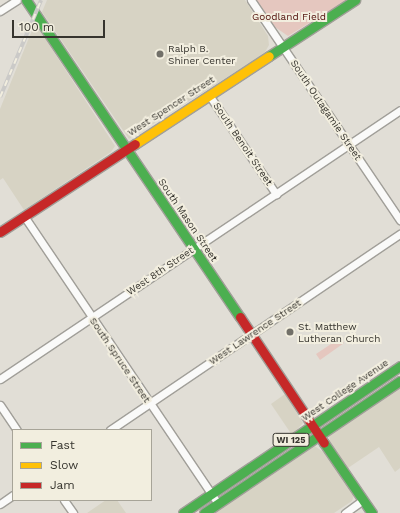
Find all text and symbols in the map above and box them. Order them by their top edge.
park label: Goodland Field [252,11,326,23]
scale bar [14,12,107,38]
text: 100 m [19,20,54,34]
place label: Ralph B. Shiner Center [168,42,235,66]
marker: Ralph B. Shiner Center [155,49,165,59]
street label: South Outagamie Street [288,58,364,162]
street label: West Spencer Street [125,73,217,139]
street label: South Benoit Street [211,100,275,188]
street label: South Mason Street [156,176,220,264]
street label: West 8th Street [124,244,196,298]
street label: West Lawrence Street [207,297,303,367]
street label: South Spruce Street [87,315,153,405]
place label: St. Matthew Lutheran Church [298,320,380,344]
marker: St. Matthew Lutheran Church [285,327,295,337]
street label: West College Avenue [299,356,391,424]
legend [12,429,152,501]
road number: WI 125 [272,433,310,447]
text: Fast [50,438,75,452]
text: Slow [50,458,78,472]
text: Jam [50,478,75,492]

